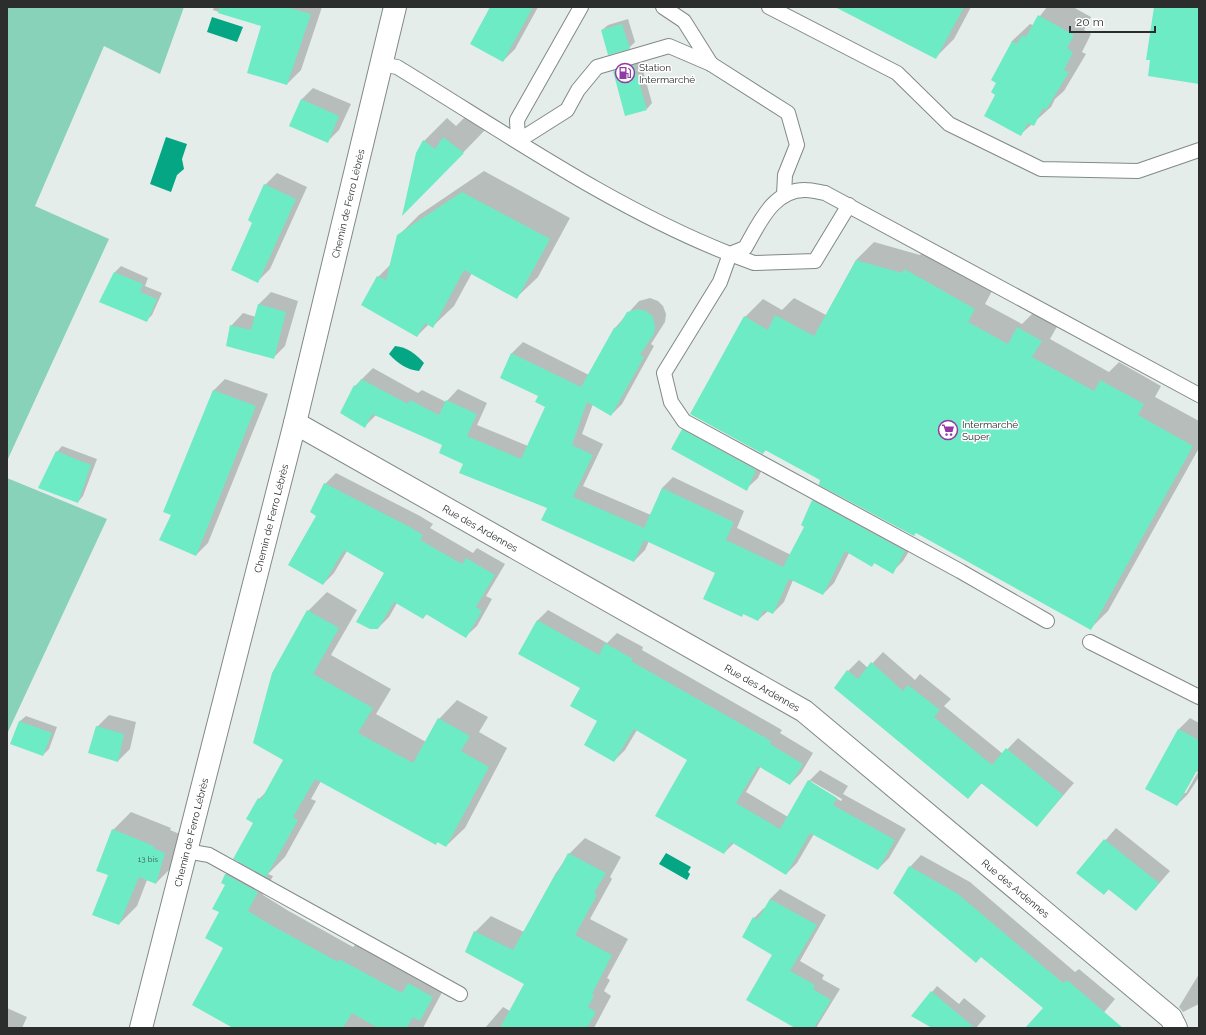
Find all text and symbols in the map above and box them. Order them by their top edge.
scale bar [1070,8,1155,34]
text: 20 m [1076,15,1104,29]
fuel station icon: Station Intermarché [614,62,636,84]
place label: Station Intermarché [639,62,695,85]
street label: Chemin de Ferro Lébrès [330,148,367,259]
supermarket icon: Intermarché Super [937,419,959,441]
place label: Intermarché Super [962,419,1018,442]
street label: Chemin de Ferro Lébrès [252,463,290,574]
street label: Rue des Ardennes [441,503,520,554]
street label: Rue des Ardennes [723,662,802,714]
street label: Chemin de Ferro Lébrès [172,777,210,888]
house number: 13 bis [138,854,158,864]
street label: Rue des Ardennes [979,857,1052,920]

